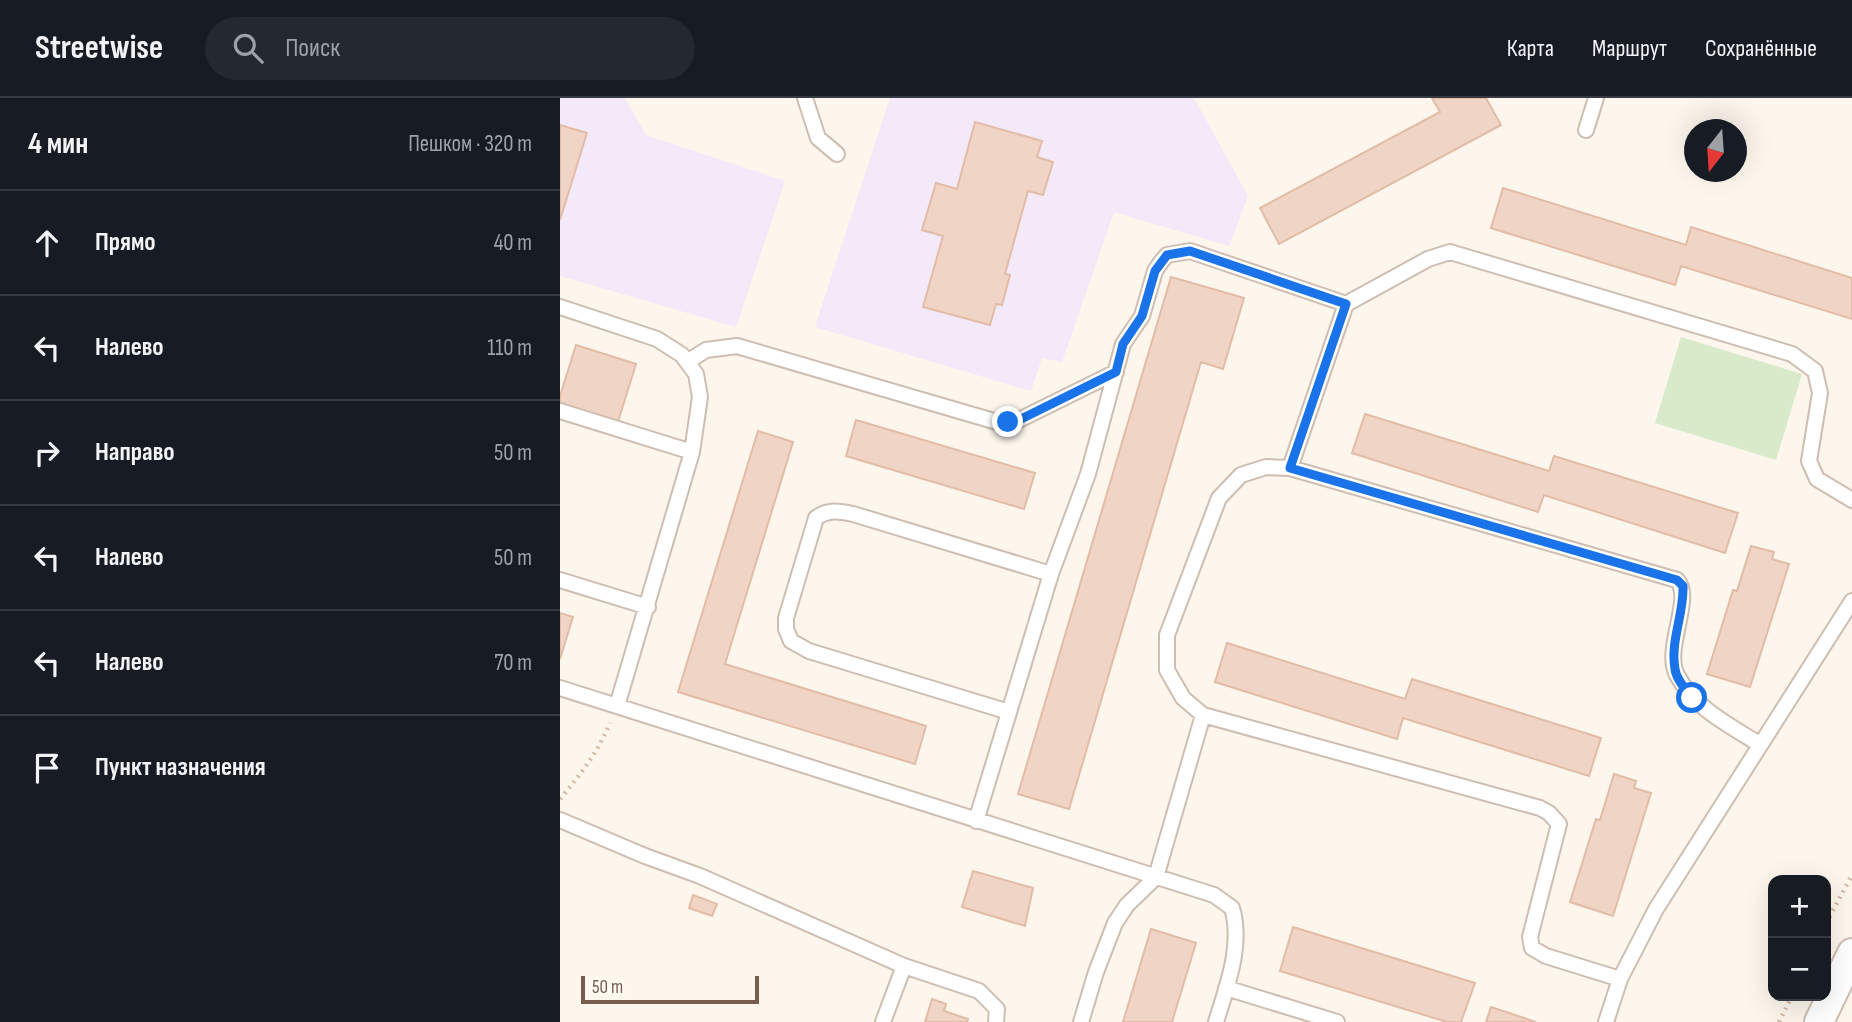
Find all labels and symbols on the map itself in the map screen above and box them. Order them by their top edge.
north arrow [1684,119,1747,182]
route end [992,406,1023,437]
route start [1676,682,1707,713]
scale bar [581,973,760,1005]

